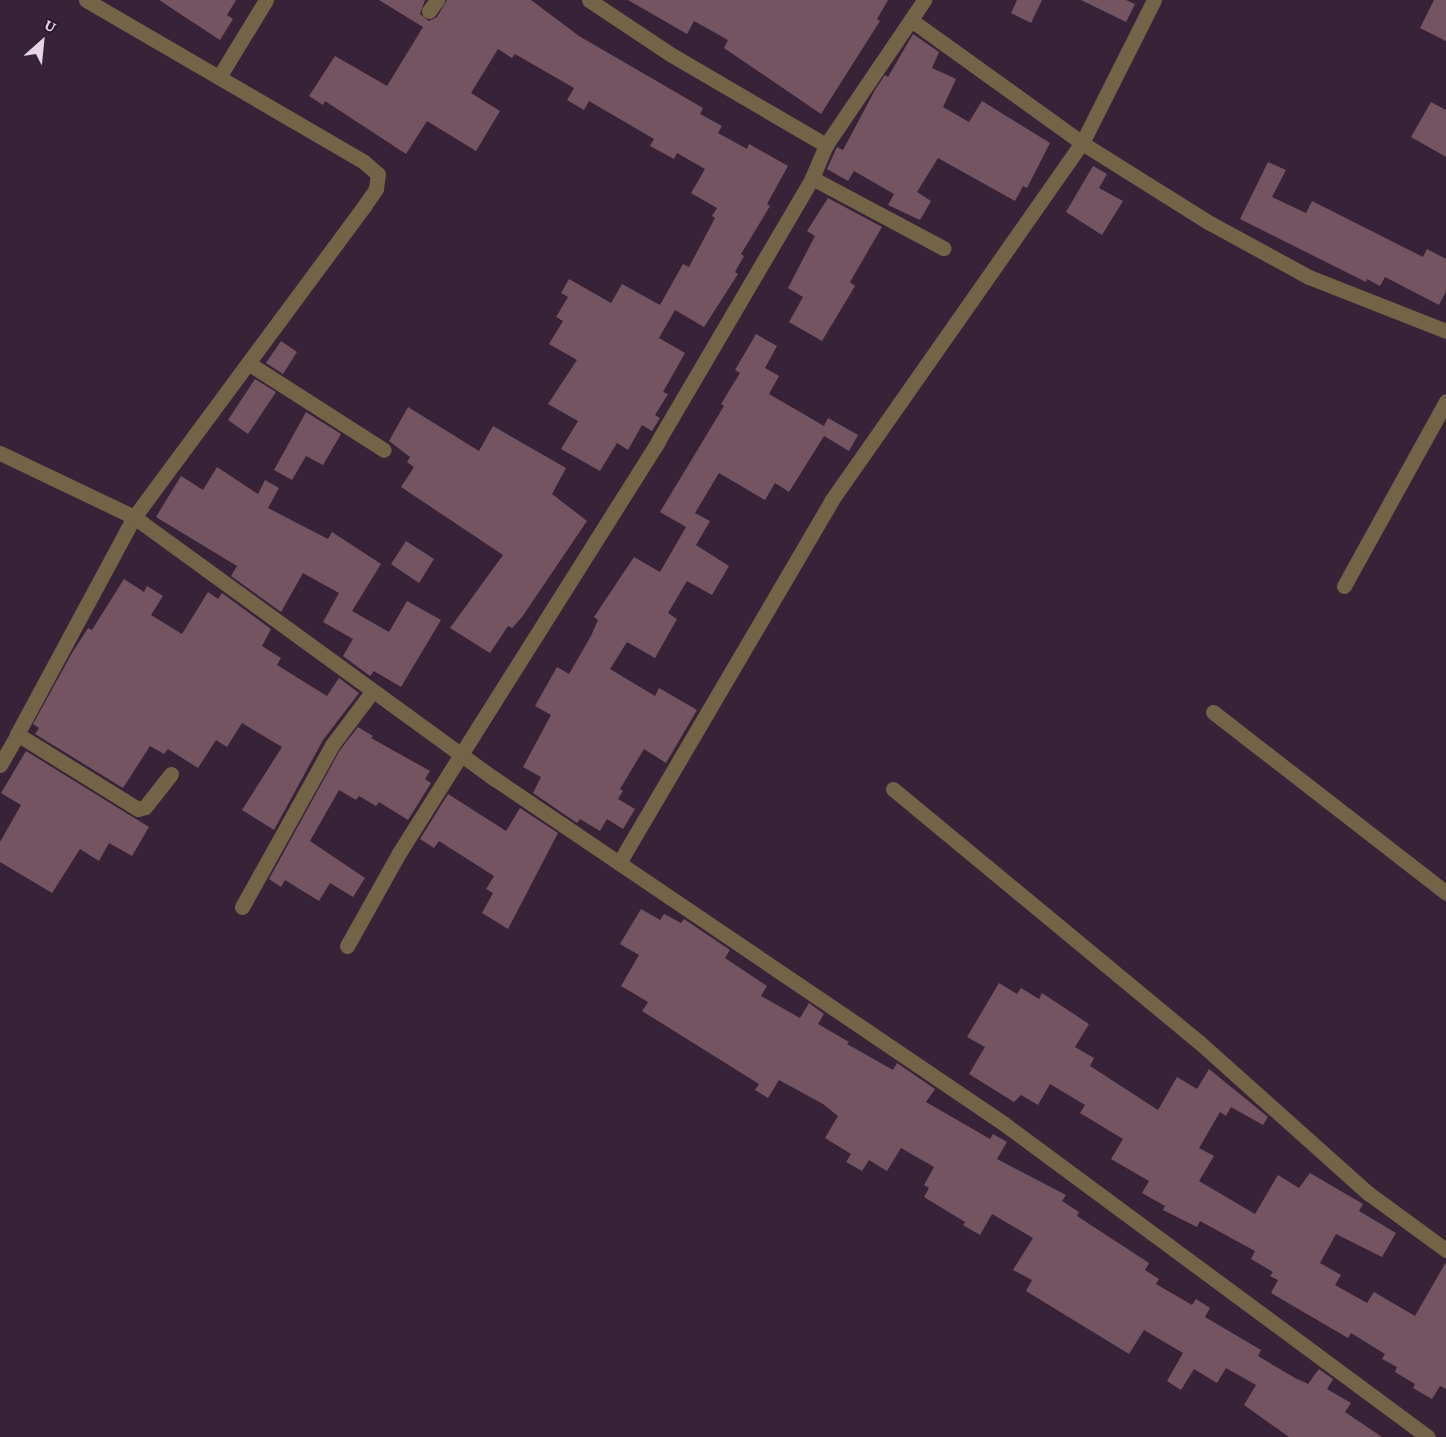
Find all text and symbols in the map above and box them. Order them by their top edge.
north arrow [12,12,72,72]
text: U [42,15,59,36]

